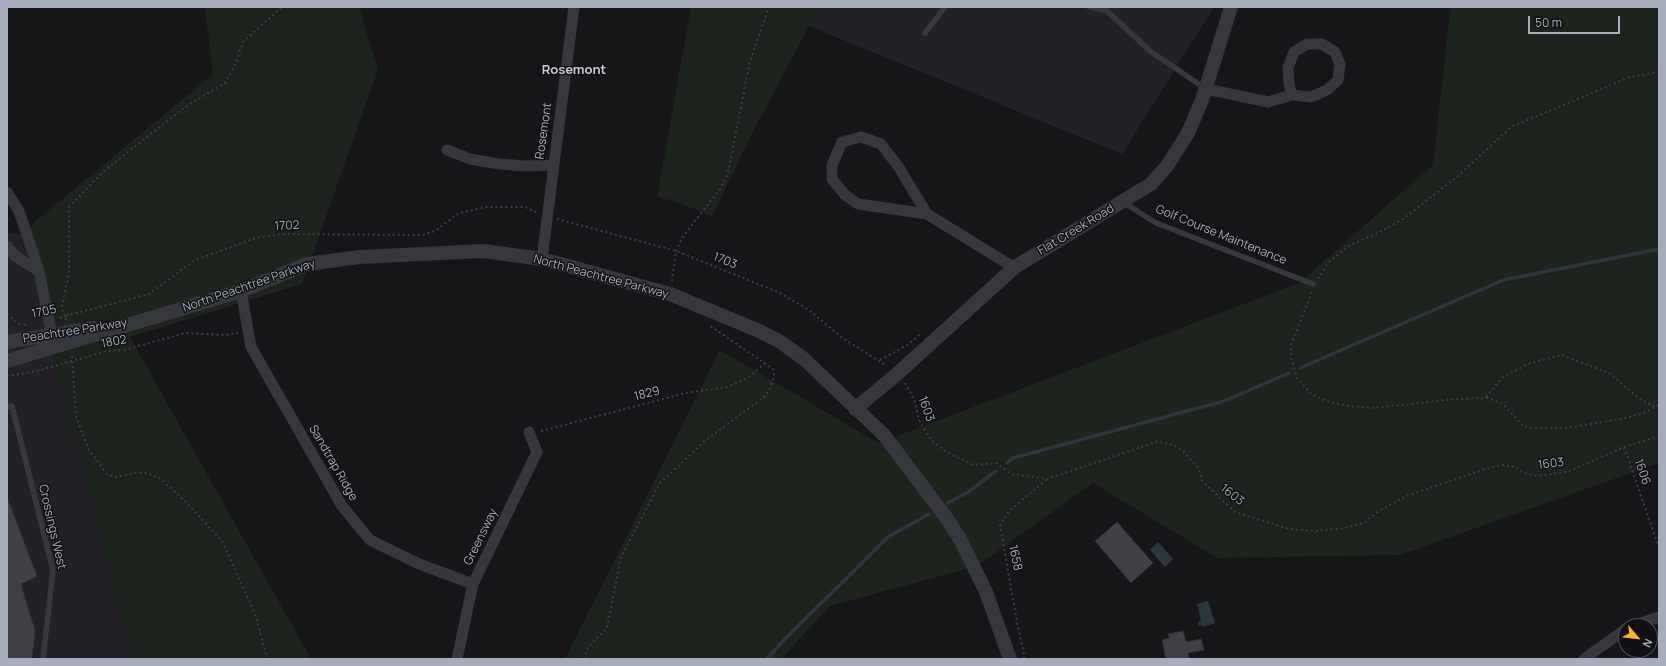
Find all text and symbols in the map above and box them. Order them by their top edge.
scale bar [1530,8,1622,34]
text: 50 m [1535,14,1562,31]
district label: Rosemont [542,62,606,78]
street label: Rosemont [533,102,555,160]
street label: Flat Creek Road [1035,202,1117,258]
street label: Golf Course Maintenance [1153,202,1289,268]
street label: 1702 [274,218,300,234]
street label: 1703 [711,250,739,272]
street label: North Peachtree Parkway [532,252,670,302]
street label: North Peachtree Parkway [181,257,317,315]
street label: 1705 [30,302,58,322]
street label: Peachtree Parkway [22,316,128,346]
street label: 1802 [100,332,128,352]
street label: 1829 [633,384,661,404]
street label: 1603 [915,394,937,424]
street label: Sandtrap Ridge [306,423,360,503]
street label: 1603 [1537,455,1565,473]
street label: 1606 [1631,457,1653,487]
street label: 1603 [1217,481,1247,509]
street label: Crossings West [35,483,69,571]
street label: Greensway [461,506,501,568]
street label: 1658 [1005,544,1025,572]
north arrow [1618,618,1658,658]
text: N [1640,636,1657,650]

